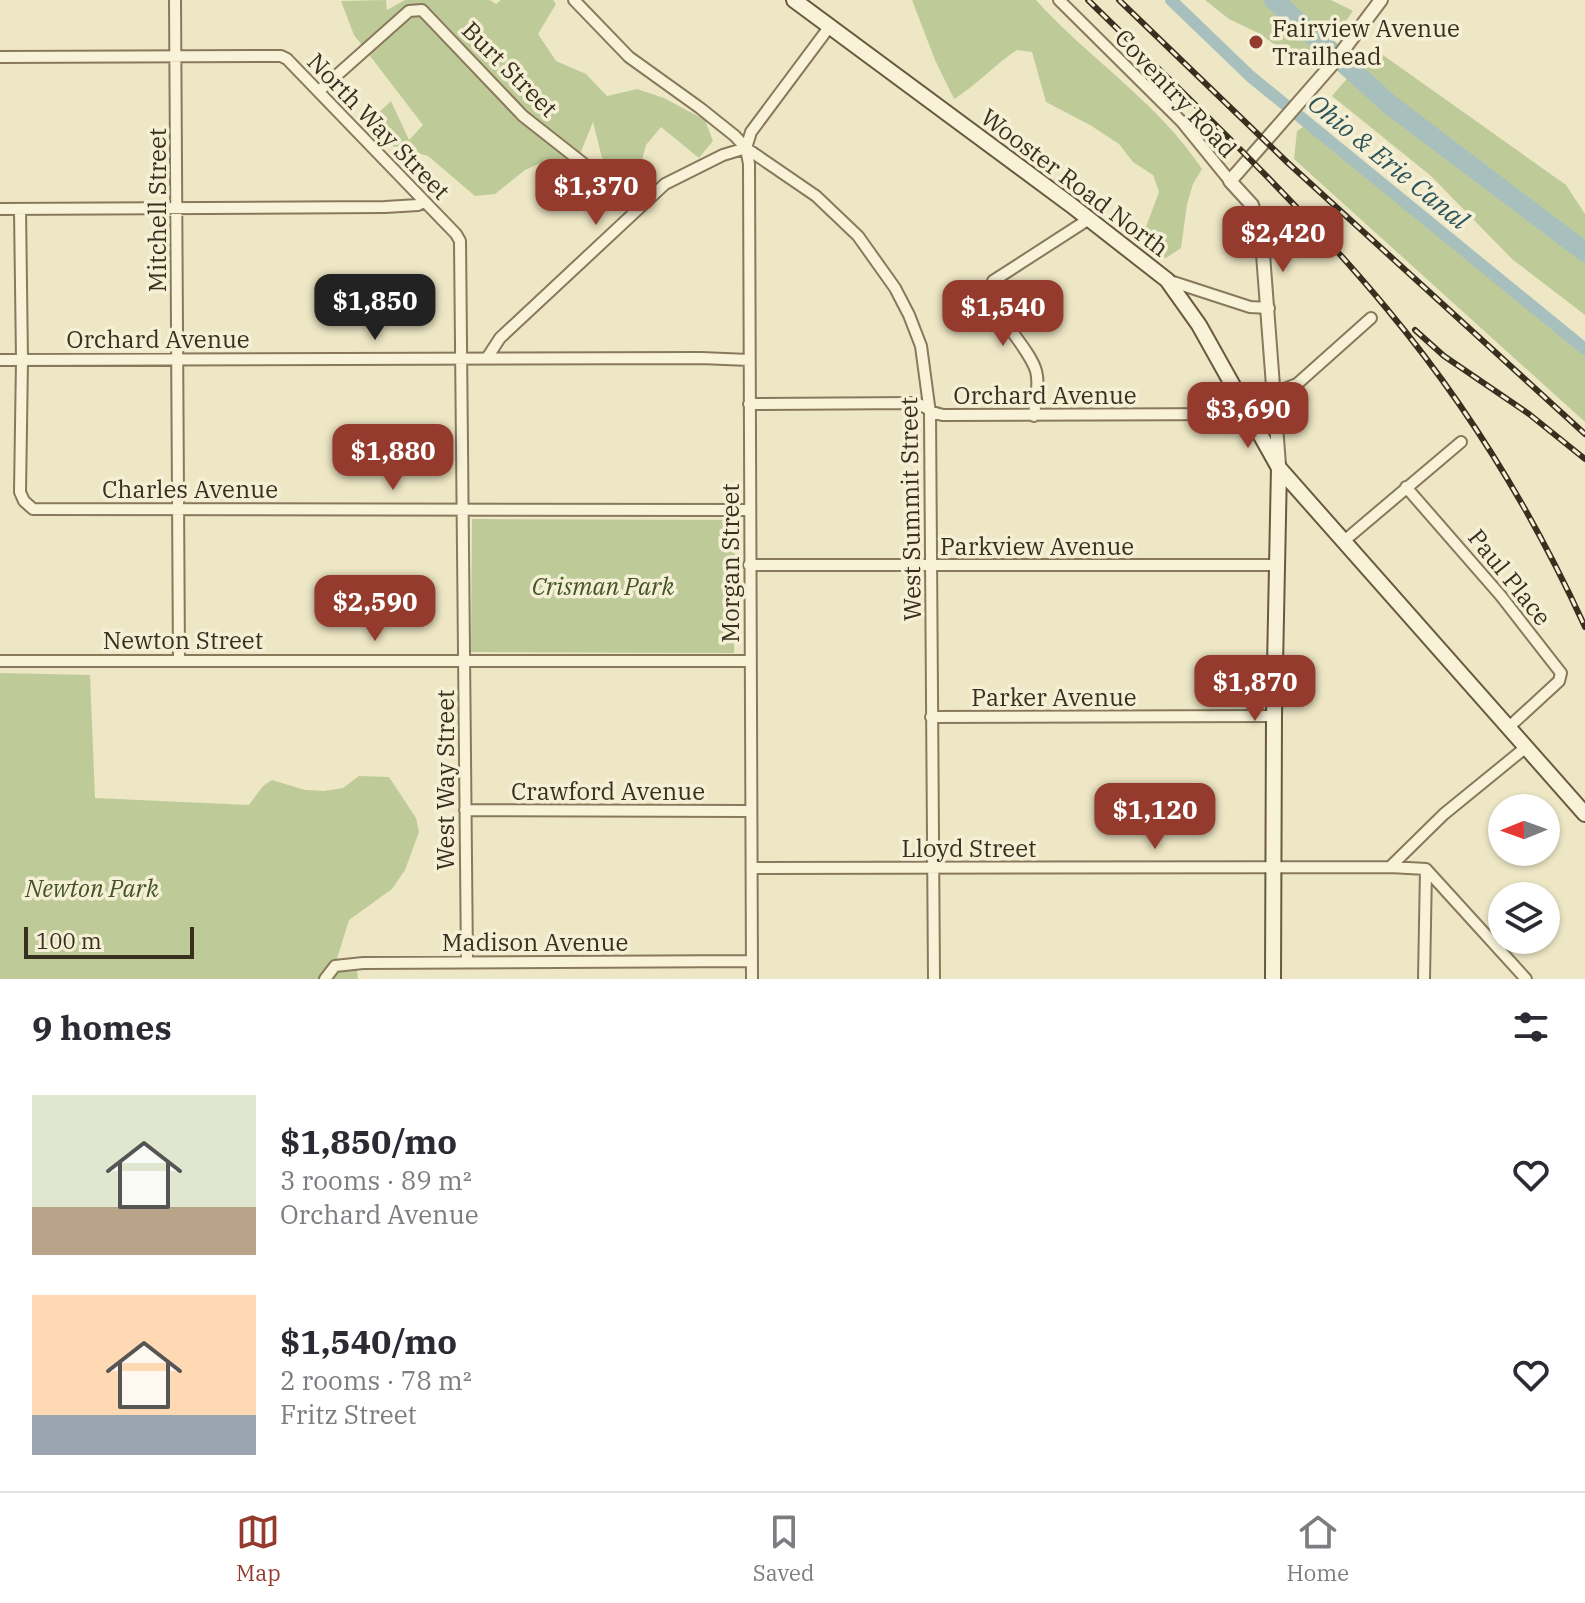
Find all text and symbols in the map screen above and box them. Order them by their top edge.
place label: Fairview Avenue Trailhead [1272,12,1460,72]
street label: Burt Street [455,14,565,124]
street label: Coventry Road [1108,22,1244,164]
marker: Fairview Avenue Trailhead [1247,33,1265,51]
street label: North Way Street [301,46,457,206]
water label: Ohio & Erie Canal [1301,86,1477,237]
street label: Wooster Road North [974,101,1176,263]
street label: Mitchell Street [141,128,173,292]
pin: $1,370 [531,159,661,227]
text: $1,370 [553,168,639,202]
pin: $2,420 [1218,206,1348,274]
text: $2,420 [1240,215,1326,249]
pin: $1,850 [310,274,440,342]
pin: $1,540 [938,280,1068,348]
text: $1,850 [332,283,418,317]
text: $1,540 [960,289,1046,323]
street label: Orchard Avenue [66,323,250,355]
street label: Orchard Avenue [953,379,1137,411]
pin: $3,690 [1183,382,1313,450]
text: $3,690 [1205,391,1291,425]
street label: West Summit Street [892,397,928,621]
pin: $1,880 [328,424,458,492]
text: $1,880 [350,433,436,467]
street label: Charles Avenue [102,473,278,505]
street label: Morgan Street [714,483,746,643]
street label: Paul Place [1461,522,1559,632]
street label: Parkview Avenue [940,530,1134,562]
park label: Crisman Park [532,570,675,602]
pin: $2,590 [310,575,440,643]
text: $2,590 [332,584,418,618]
street label: Newton Street [103,624,263,656]
pin: $1,870 [1190,655,1320,723]
text: $1,870 [1212,664,1298,698]
street label: Parker Avenue [971,681,1137,713]
street label: West Way Street [429,689,461,871]
street label: Crawford Avenue [511,775,705,807]
pin: $1,120 [1090,783,1220,851]
text: $1,120 [1112,792,1198,826]
north arrow [1488,794,1560,866]
map controls [1488,794,1560,954]
street label: Lloyd Street [901,832,1037,864]
park label: Newton Park [24,872,159,904]
button: layers [1488,882,1560,954]
scale bar [24,923,194,959]
text: 100 m [36,926,102,955]
street label: Madison Avenue [442,926,628,958]
text: 9 homes [32,1005,172,1049]
icon: filters [1509,1005,1553,1049]
text: $1,850/mo [280,1119,457,1163]
icon: home [96,1127,192,1223]
icon: heart [1509,1153,1553,1197]
text: 3 rooms · 89 m² [280,1163,472,1197]
text: Orchard Avenue [280,1197,479,1231]
text: $1,540/mo [280,1319,457,1363]
icon: home [96,1327,192,1423]
icon: heart [1509,1353,1553,1397]
text: 2 rooms · 78 m² [280,1363,472,1397]
text: Fritz Street [280,1397,417,1431]
tab: Map [236,1510,281,1587]
tab: Saved [753,1510,814,1587]
tab: Home [1286,1510,1349,1587]

